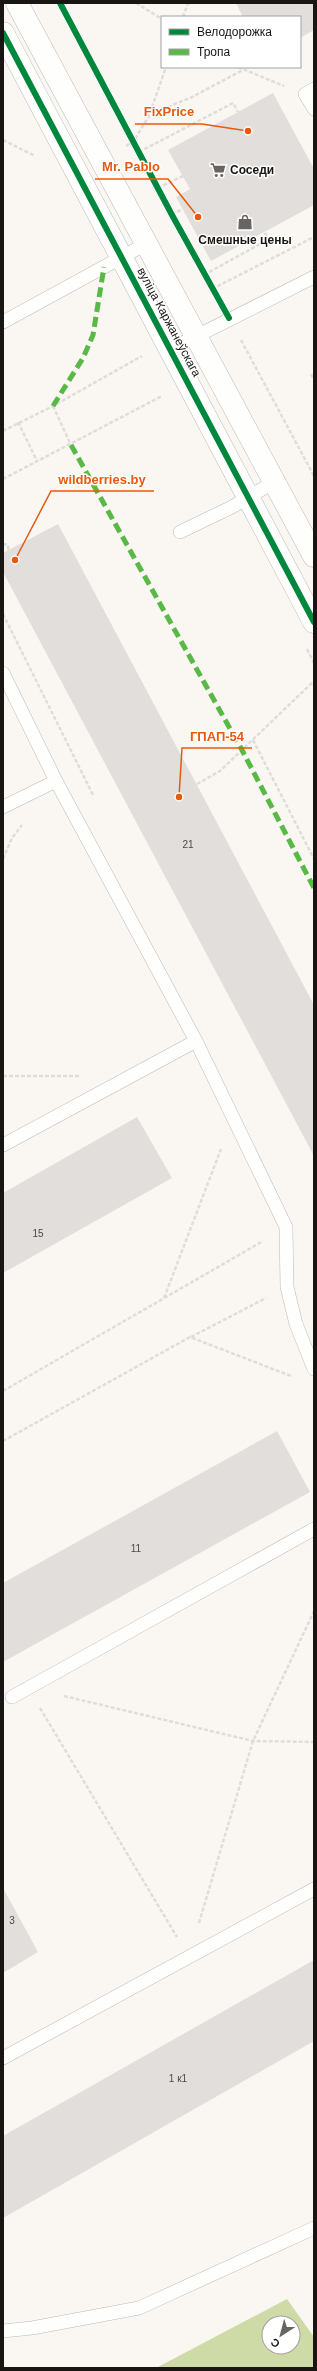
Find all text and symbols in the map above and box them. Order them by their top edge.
legend [161,16,301,68]
text: Велодорожка [197,25,272,39]
text: Тропа [197,45,231,59]
callout: FixPrice [135,99,202,124]
text: FixPrice [144,104,194,119]
callout: Mr. Pablo [95,154,168,179]
text: Mr. Pablo [102,159,160,174]
supermarket icon: Соседи [209,161,227,179]
place label: Соседи [230,163,274,177]
shop icon: Смешные цены [236,213,254,231]
place label: Смешные цены [198,233,292,247]
street label: вуліца Каржанеўскага [134,265,204,379]
callout: wildberries.by [51,466,154,491]
text: wildberries.by [57,472,146,487]
callout: ГПАП-54 [182,723,252,748]
text: ГПАП-54 [190,729,245,744]
house number: 21 [182,839,194,850]
house number: 15 [32,1228,44,1239]
house number: 11 [131,1543,142,1554]
house number: 3 [9,1915,15,1926]
house number: 1 к1 [169,2073,188,2084]
north arrow [261,2315,301,2355]
text: С [268,2336,282,2350]

